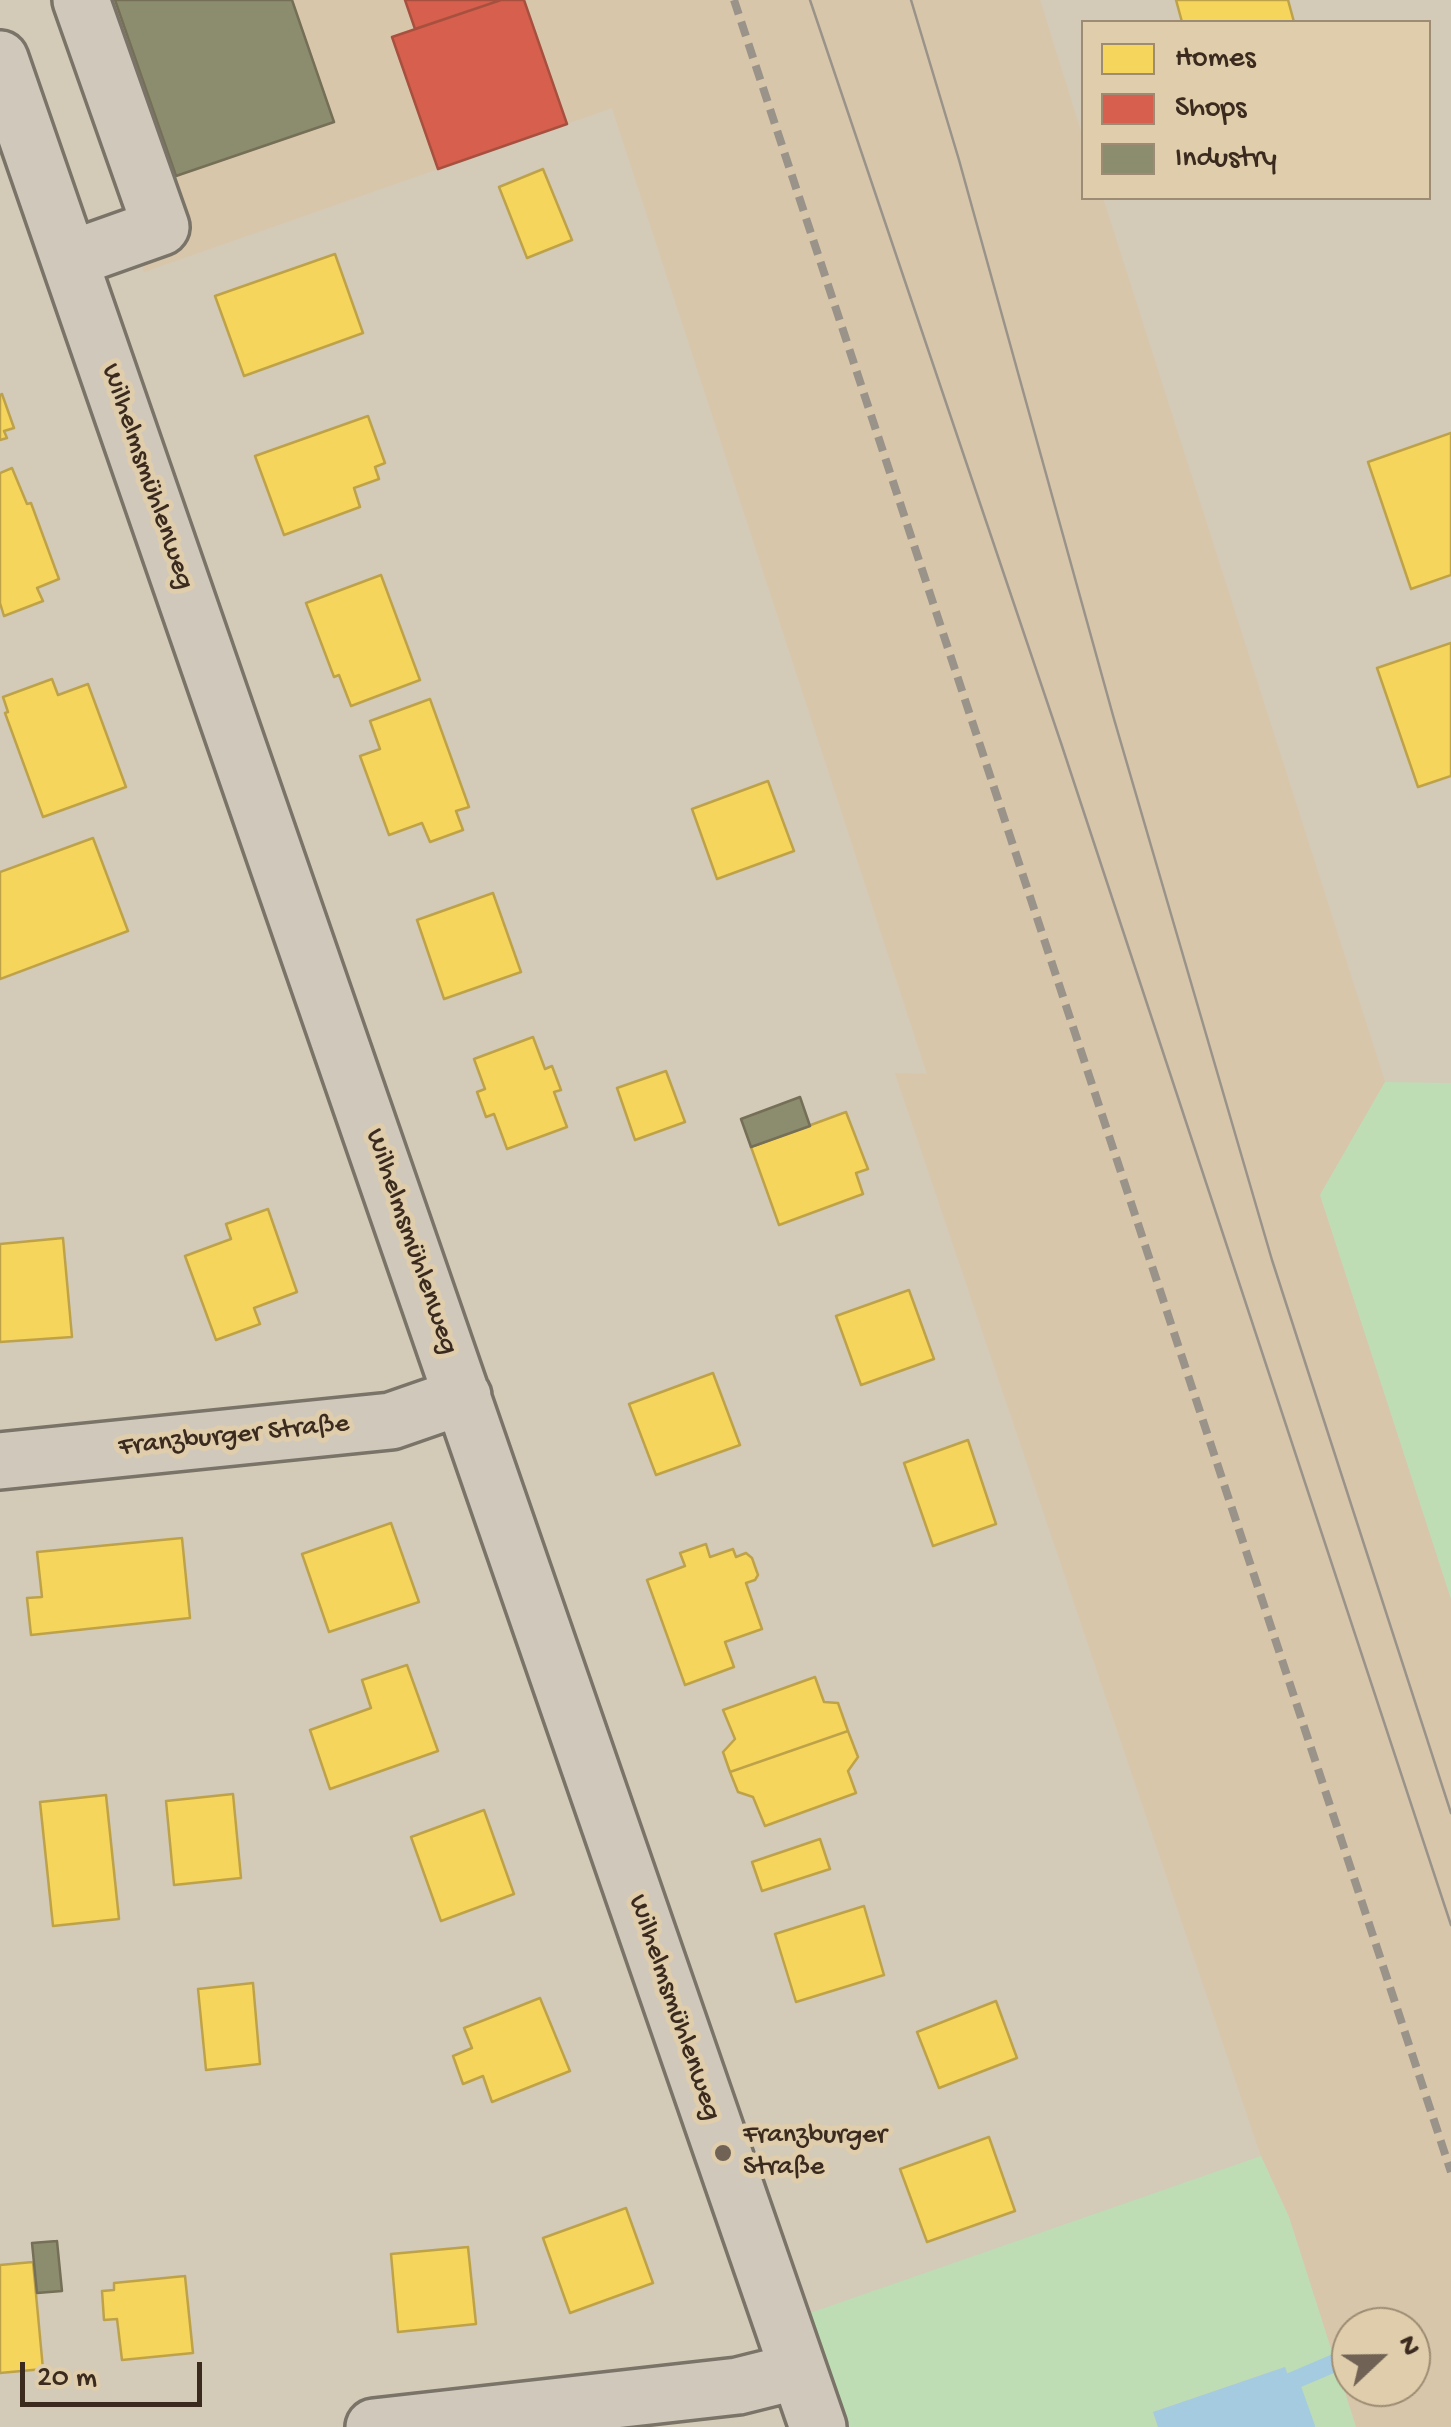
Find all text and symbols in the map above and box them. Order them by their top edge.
legend [1081,20,1431,200]
text: Homes [1175,42,1256,77]
text: Shops [1175,92,1246,127]
text: Industry [1175,142,1277,177]
street label: Wilhelmsmühlenweg [92,360,200,594]
street label: Wilhelmsmühlenweg [356,1125,464,1359]
street label: Franzburger Straße [117,1408,351,1466]
street label: Wilhelmsmühlenweg [619,1891,727,2125]
place label: Franzburger Straße [743,2120,887,2186]
marker: Franzburger Straße [712,2142,734,2164]
north arrow [1331,2307,1431,2407]
text: N [1389,2332,1426,2361]
scale bar [25,2342,208,2404]
text: 20 m [37,2362,97,2397]

